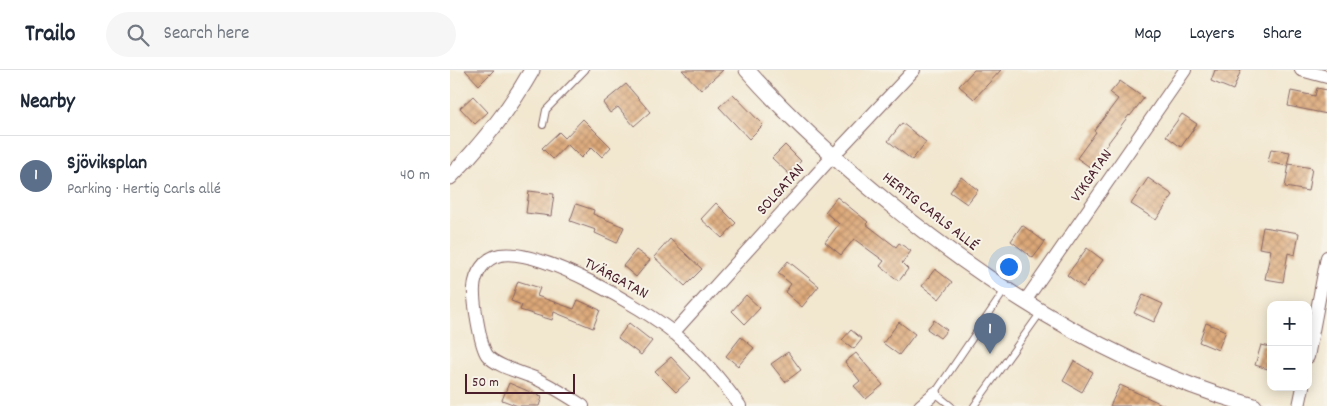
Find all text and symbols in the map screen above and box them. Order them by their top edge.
search box [106,12,456,57]
text: Trailo [25,18,76,52]
icon: search [124,21,152,49]
text: Search here [164,21,249,48]
text: Map [1134,22,1161,47]
text: Layers [1189,22,1235,47]
text: Share [1263,22,1302,47]
text: Nearby [20,88,75,118]
street label: VIKGATAN [1065,145,1119,207]
text: Sjöviksplan [67,151,147,178]
street label: SOLGATAN [751,159,811,221]
text: 1 [34,164,38,187]
text: 40 m [400,164,430,187]
street label: HERTIG CARLS ALLÉ [877,167,984,258]
text: Parking · Hertig Carls allé [67,178,221,201]
street label: TVÄRGATAN [580,252,652,306]
your location [996,254,1022,280]
map controls [1267,301,1312,391]
button: + [1267,301,1312,346]
pin: 1 [974,313,1006,354]
button: − [1267,346,1312,391]
scale bar [465,371,575,394]
text: 50 m [472,373,499,393]

